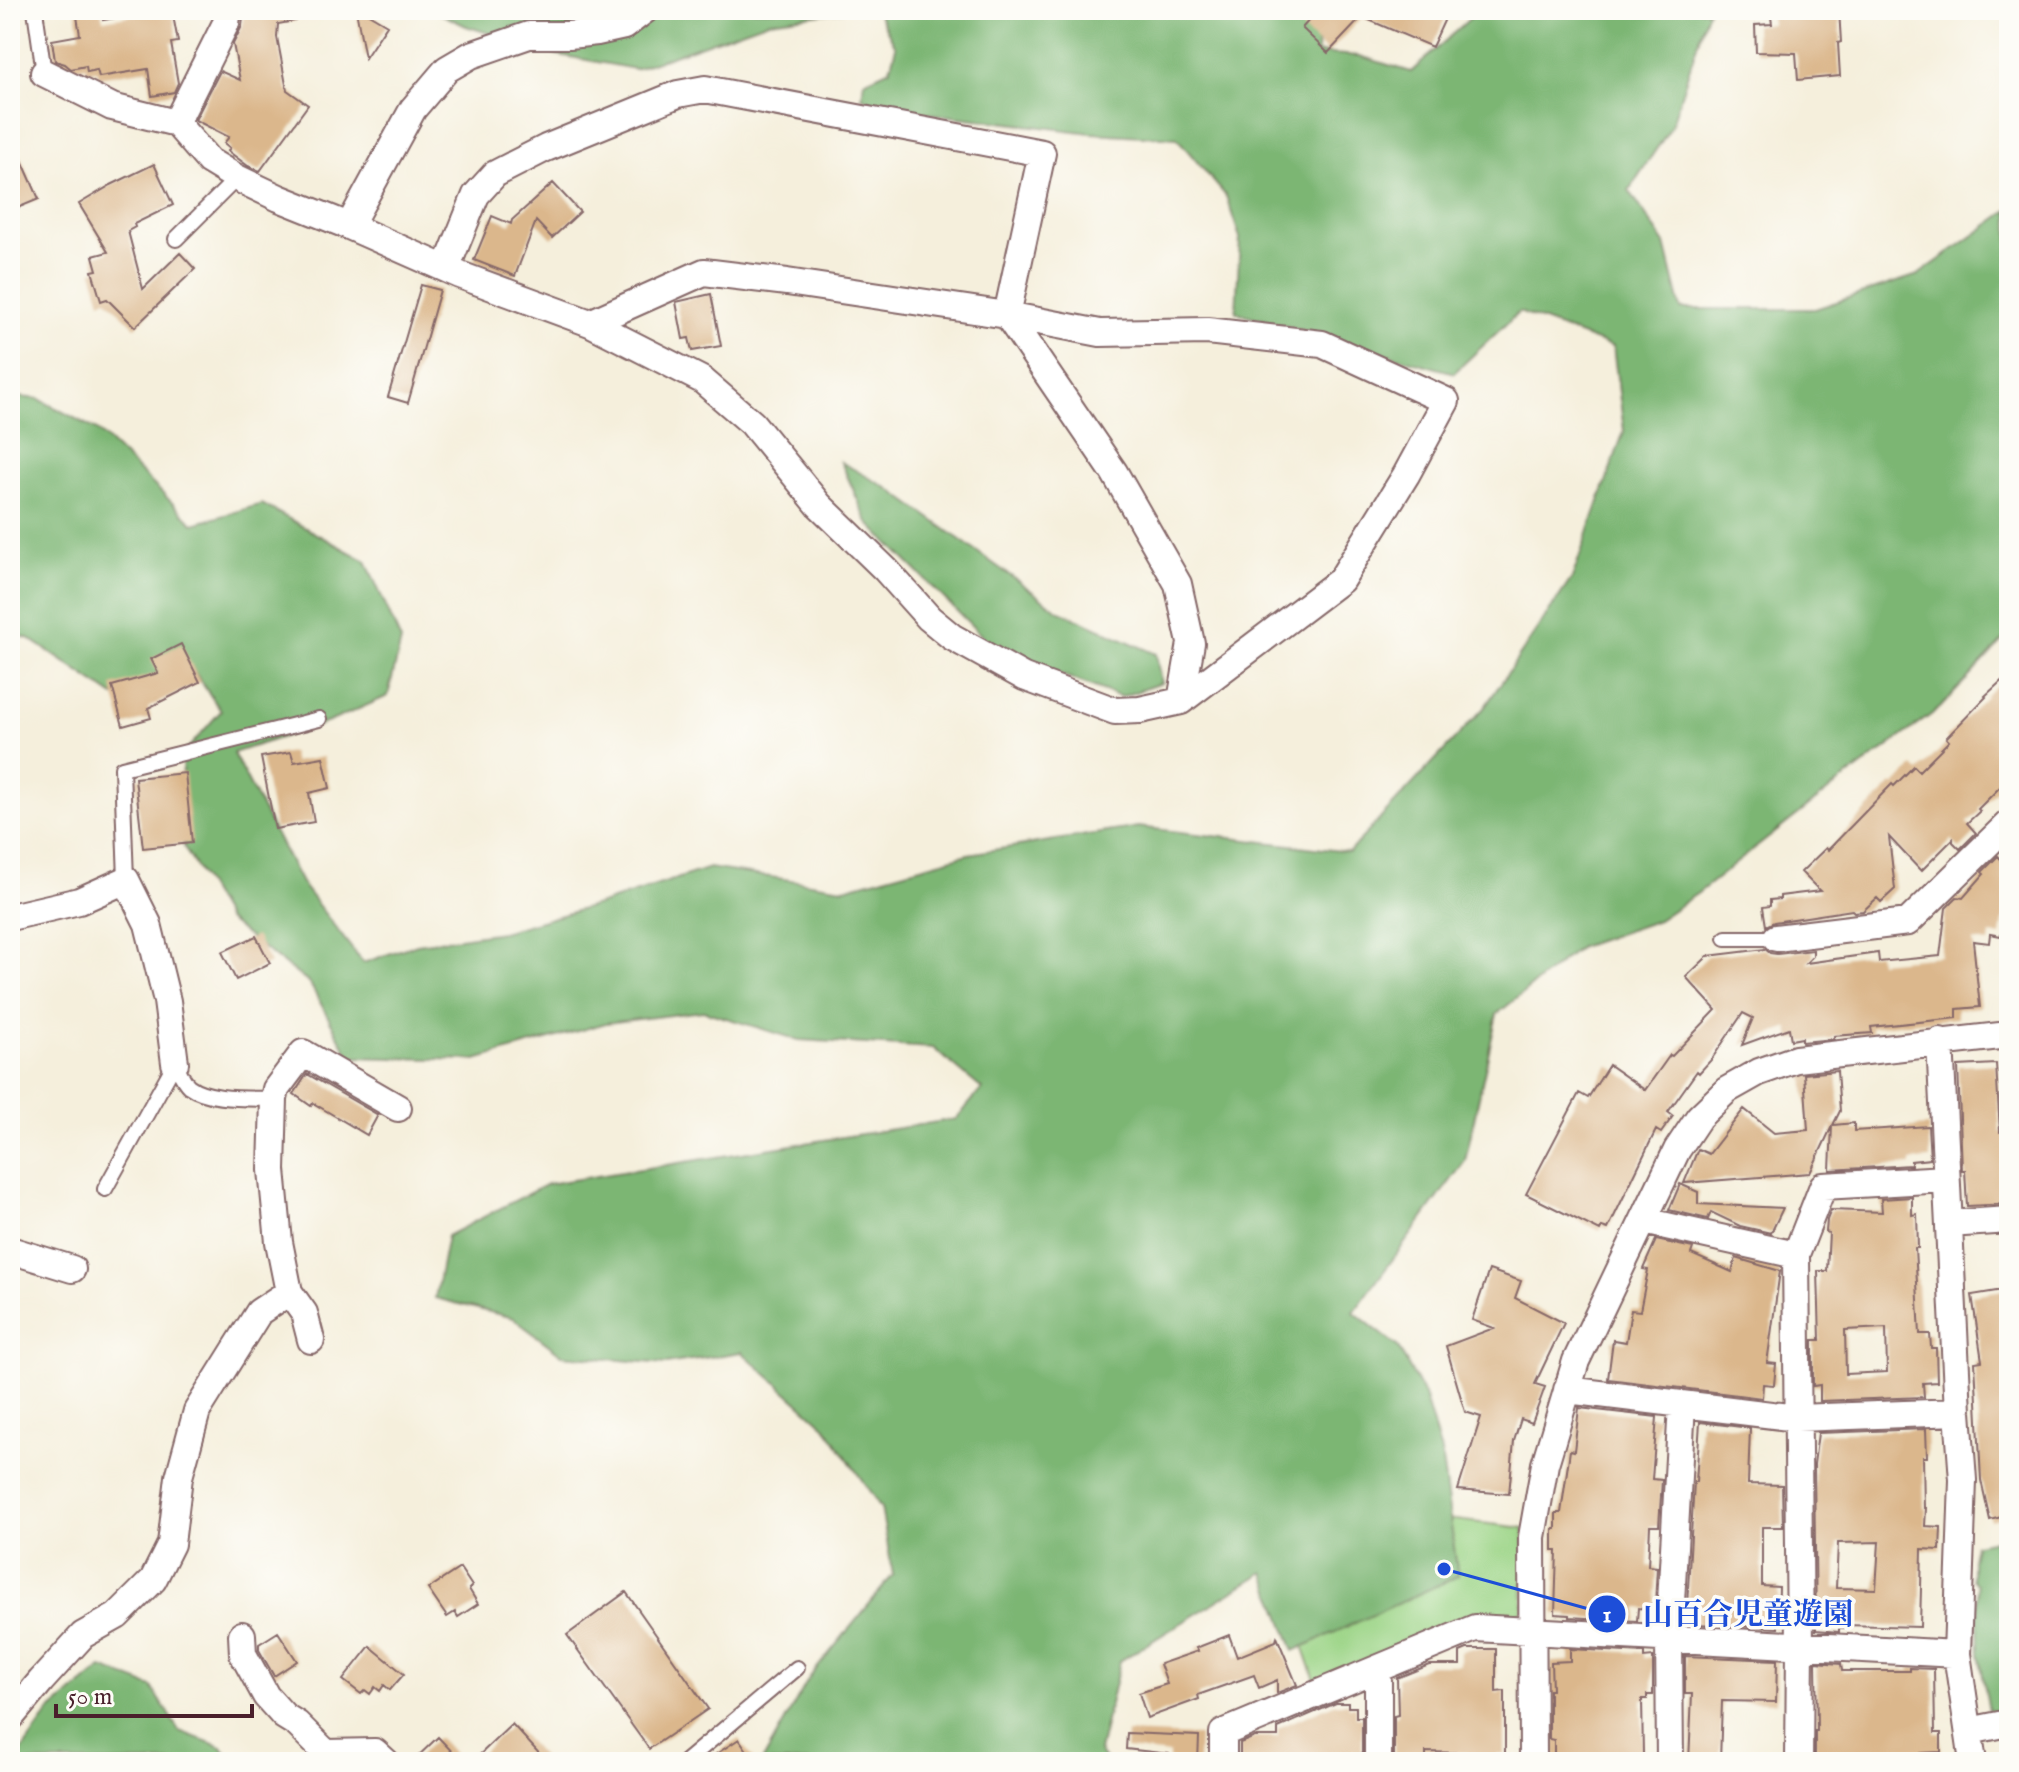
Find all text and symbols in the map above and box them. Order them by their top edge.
callout: 山百合児童遊園 [1587,1587,1869,1641]
text: 山百合児童遊園 [1643,1597,1853,1635]
text: 1 [1603,1600,1612,1631]
scale bar [56,1668,252,1718]
text: 50 m [68,1682,112,1713]

